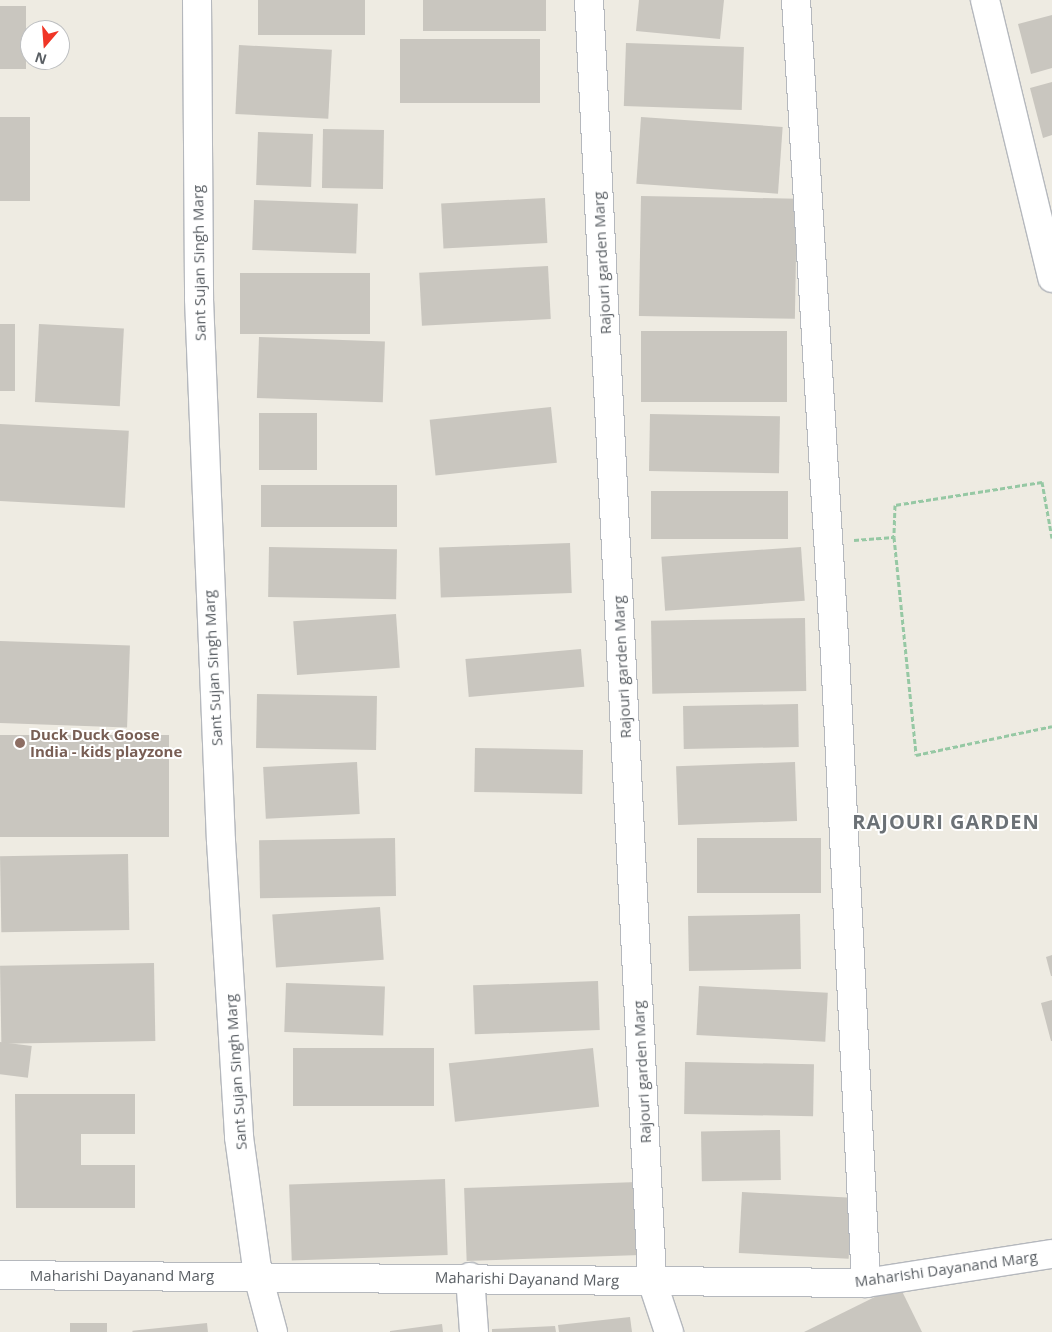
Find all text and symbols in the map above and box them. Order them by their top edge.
north arrow [20,20,70,70]
text: N [32,48,49,70]
street label: Sant Sujan Singh Marg [189,185,209,341]
street label: Rajouri garden Marg [589,191,615,335]
street label: Sant Sujan Singh Marg [200,590,226,746]
street label: Rajouri garden Marg [609,595,635,739]
place label: Duck Duck Goose India - kids playzone [30,725,182,760]
marker: Duck Duck Goose India - kids playzone [14,737,26,749]
district label: RAJOURI GARDEN [851,809,1041,833]
street label: Sant Sujan Singh Marg [222,993,250,1151]
street label: Rajouri garden Marg [629,1000,655,1144]
street label: Maharishi Dayanand Marg [854,1247,1038,1291]
street label: Maharishi Dayanand Marg [30,1267,214,1285]
street label: Maharishi Dayanand Marg [435,1268,619,1290]

